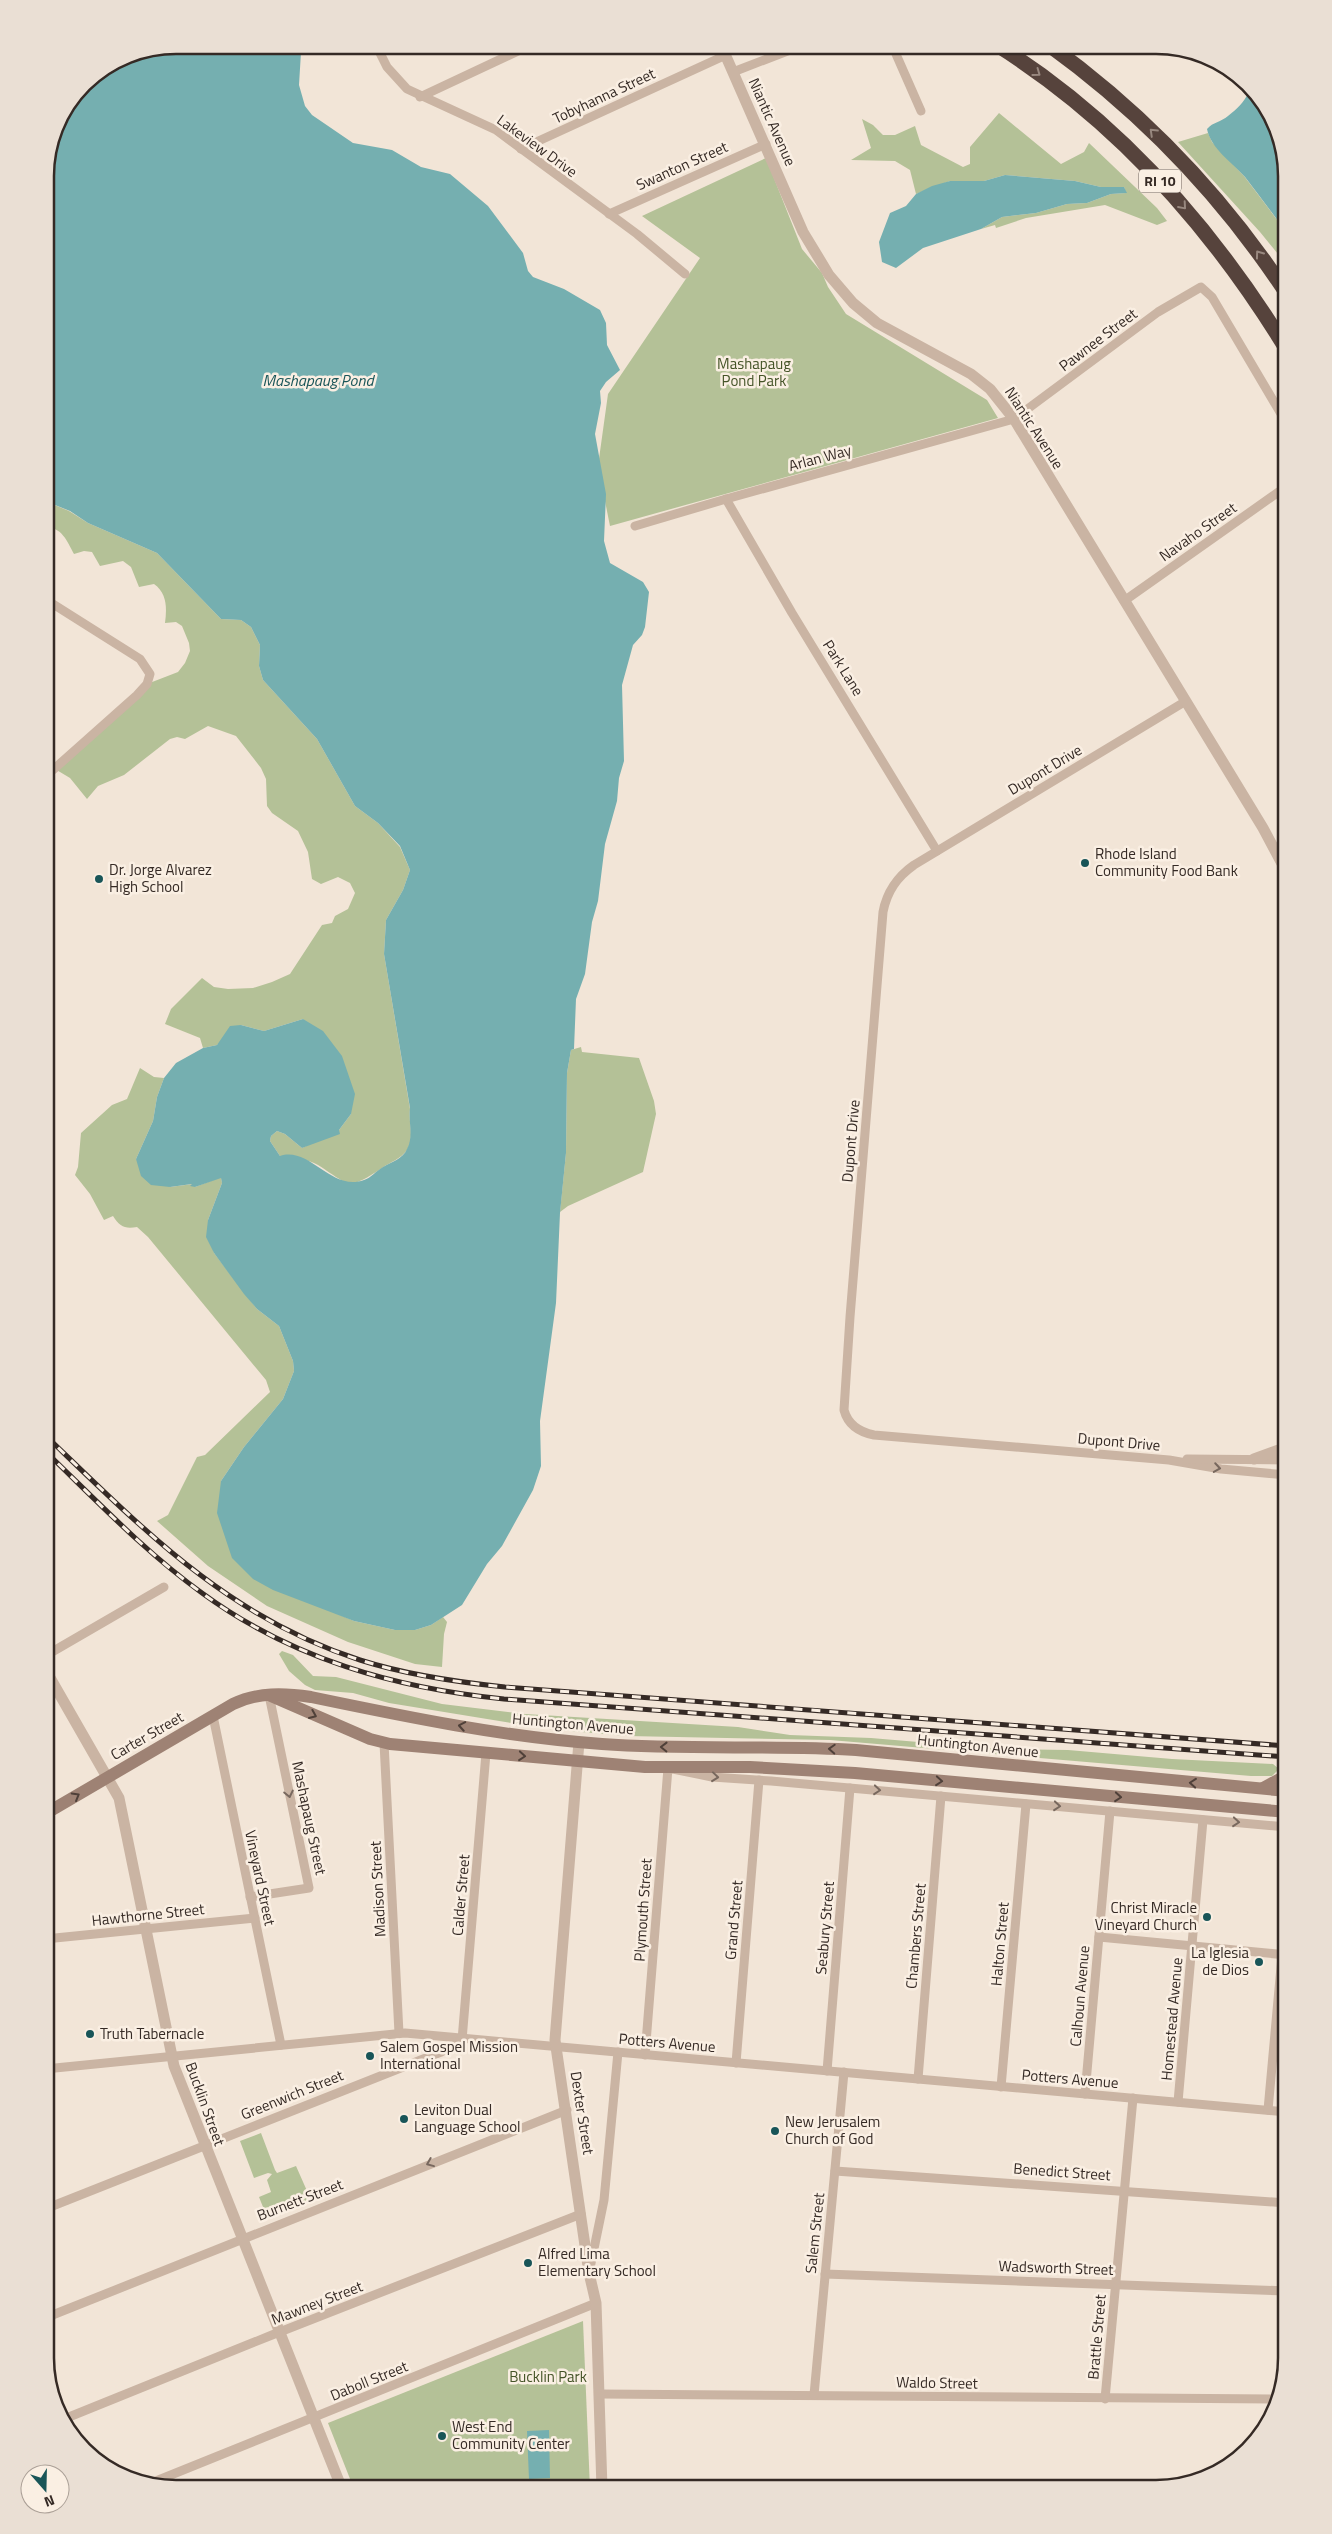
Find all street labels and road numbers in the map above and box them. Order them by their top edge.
street label: Tobyhanna Street [549,61,659,129]
street label: Niantic Avenue [743,74,802,170]
street label: Lakeview Drive [492,108,582,183]
street label: Swanton Street [632,135,732,196]
road number: RI 10 [1139,170,1181,192]
street label: Pawnee Street [1054,302,1142,377]
street label: Niantic Avenue [999,382,1070,474]
street label: Arlan Way [786,438,854,477]
street label: Navaho Street [1154,496,1242,567]
street label: Park Lane [817,635,870,700]
street label: Dupont Drive [1003,738,1086,801]
street label: Dupont Drive [835,1099,866,1183]
street label: Dupont Drive [1077,1426,1161,1457]
street label: Carter Street [106,1705,188,1766]
street label: Huntington Avenue [511,1707,635,1740]
street label: Huntington Avenue [916,1728,1040,1763]
street label: Mashapaug Street [286,1759,333,1878]
street label: Vineyard Street [239,1828,282,1928]
street label: Madison Street [363,1840,392,1938]
street label: Calder Street [445,1852,476,1937]
street label: Plymouth Street [627,1857,658,1962]
street label: Grand Street [719,1878,749,1961]
street label: Seabury Street [809,1880,840,1976]
street label: Chambers Street [899,1881,932,1990]
street label: Hawthorne Street [91,1897,206,1932]
street label: Halton Street [984,1900,1015,1987]
street label: Calhoun Avenue [1064,1944,1095,2047]
street label: Homestead Avenue [1155,1956,1188,2082]
street label: Potters Avenue [618,2027,716,2058]
street label: Bucklin Street [180,2059,232,2150]
street label: Greenwich Street [237,2063,347,2126]
street label: Potters Avenue [1021,2063,1119,2094]
street label: Dexter Street [565,2070,601,2157]
street label: Benedict Street [1013,2157,1112,2186]
street label: Burnett Street [253,2172,347,2226]
street label: Salem Street [799,2191,830,2275]
street label: Wadsworth Street [998,2254,1115,2281]
street label: Mawney Street [268,2274,367,2331]
street label: Brattle Street [1081,2293,1112,2381]
street label: Daboll Street [327,2354,412,2407]
street label: Waldo Street [896,2370,979,2395]

